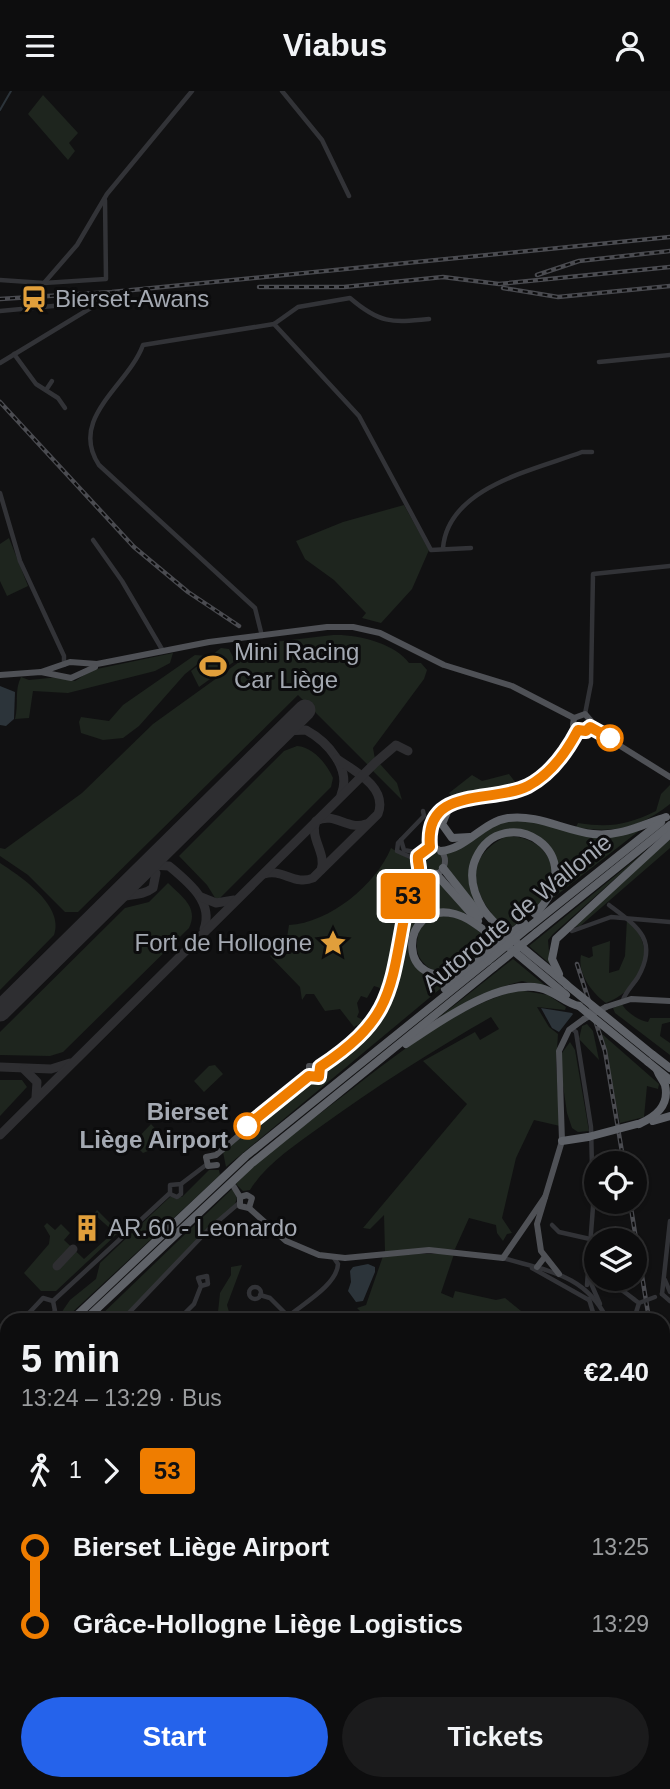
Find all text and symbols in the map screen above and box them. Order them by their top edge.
icon: menu [21,27,59,65]
text: Viabus [283,27,387,63]
icon: person [611,27,649,65]
station icon: Bierset-Awans [19,284,49,314]
place label: Bierset-Awans [55,285,209,312]
place label: Mini Racing Car Liège [234,638,359,693]
sports icon: Mini Racing Car Liège [198,651,228,681]
unlabelled marker [597,725,623,751]
street label: Autoroute de Wallonie [417,828,617,997]
line badge: 53 [376,873,440,919]
text: 53 [395,882,421,909]
place icon: Fort de Hollogne [318,928,348,958]
place label: Fort de Hollogne [135,929,312,956]
place label: Bierset Liège Airport [80,1098,228,1153]
marker: Bierset Liège Airport [234,1113,260,1139]
map controls [584,1151,647,1291]
button: locate [584,1151,647,1214]
building icon: AR.60 - Leonardo [72,1213,102,1243]
place label: AR.60 - Leonardo [108,1214,297,1241]
button: layers [584,1228,647,1291]
text: 5 min [21,1338,120,1380]
text: €2.40 [584,1357,649,1387]
text: 13:24 – 13:29 · Bus [21,1385,222,1411]
icon: walk [21,1452,59,1490]
icon: forward [92,1452,130,1490]
text: 1 [69,1457,82,1483]
text: 53 [154,1457,181,1484]
text: Bierset Liège Airport [73,1532,329,1562]
text: 13:25 [591,1534,649,1560]
text: Grâce-Hollogne Liège Logistics [73,1609,463,1639]
text: 13:29 [591,1611,649,1637]
button: Start [21,1697,328,1777]
button: Tickets [342,1697,649,1777]

